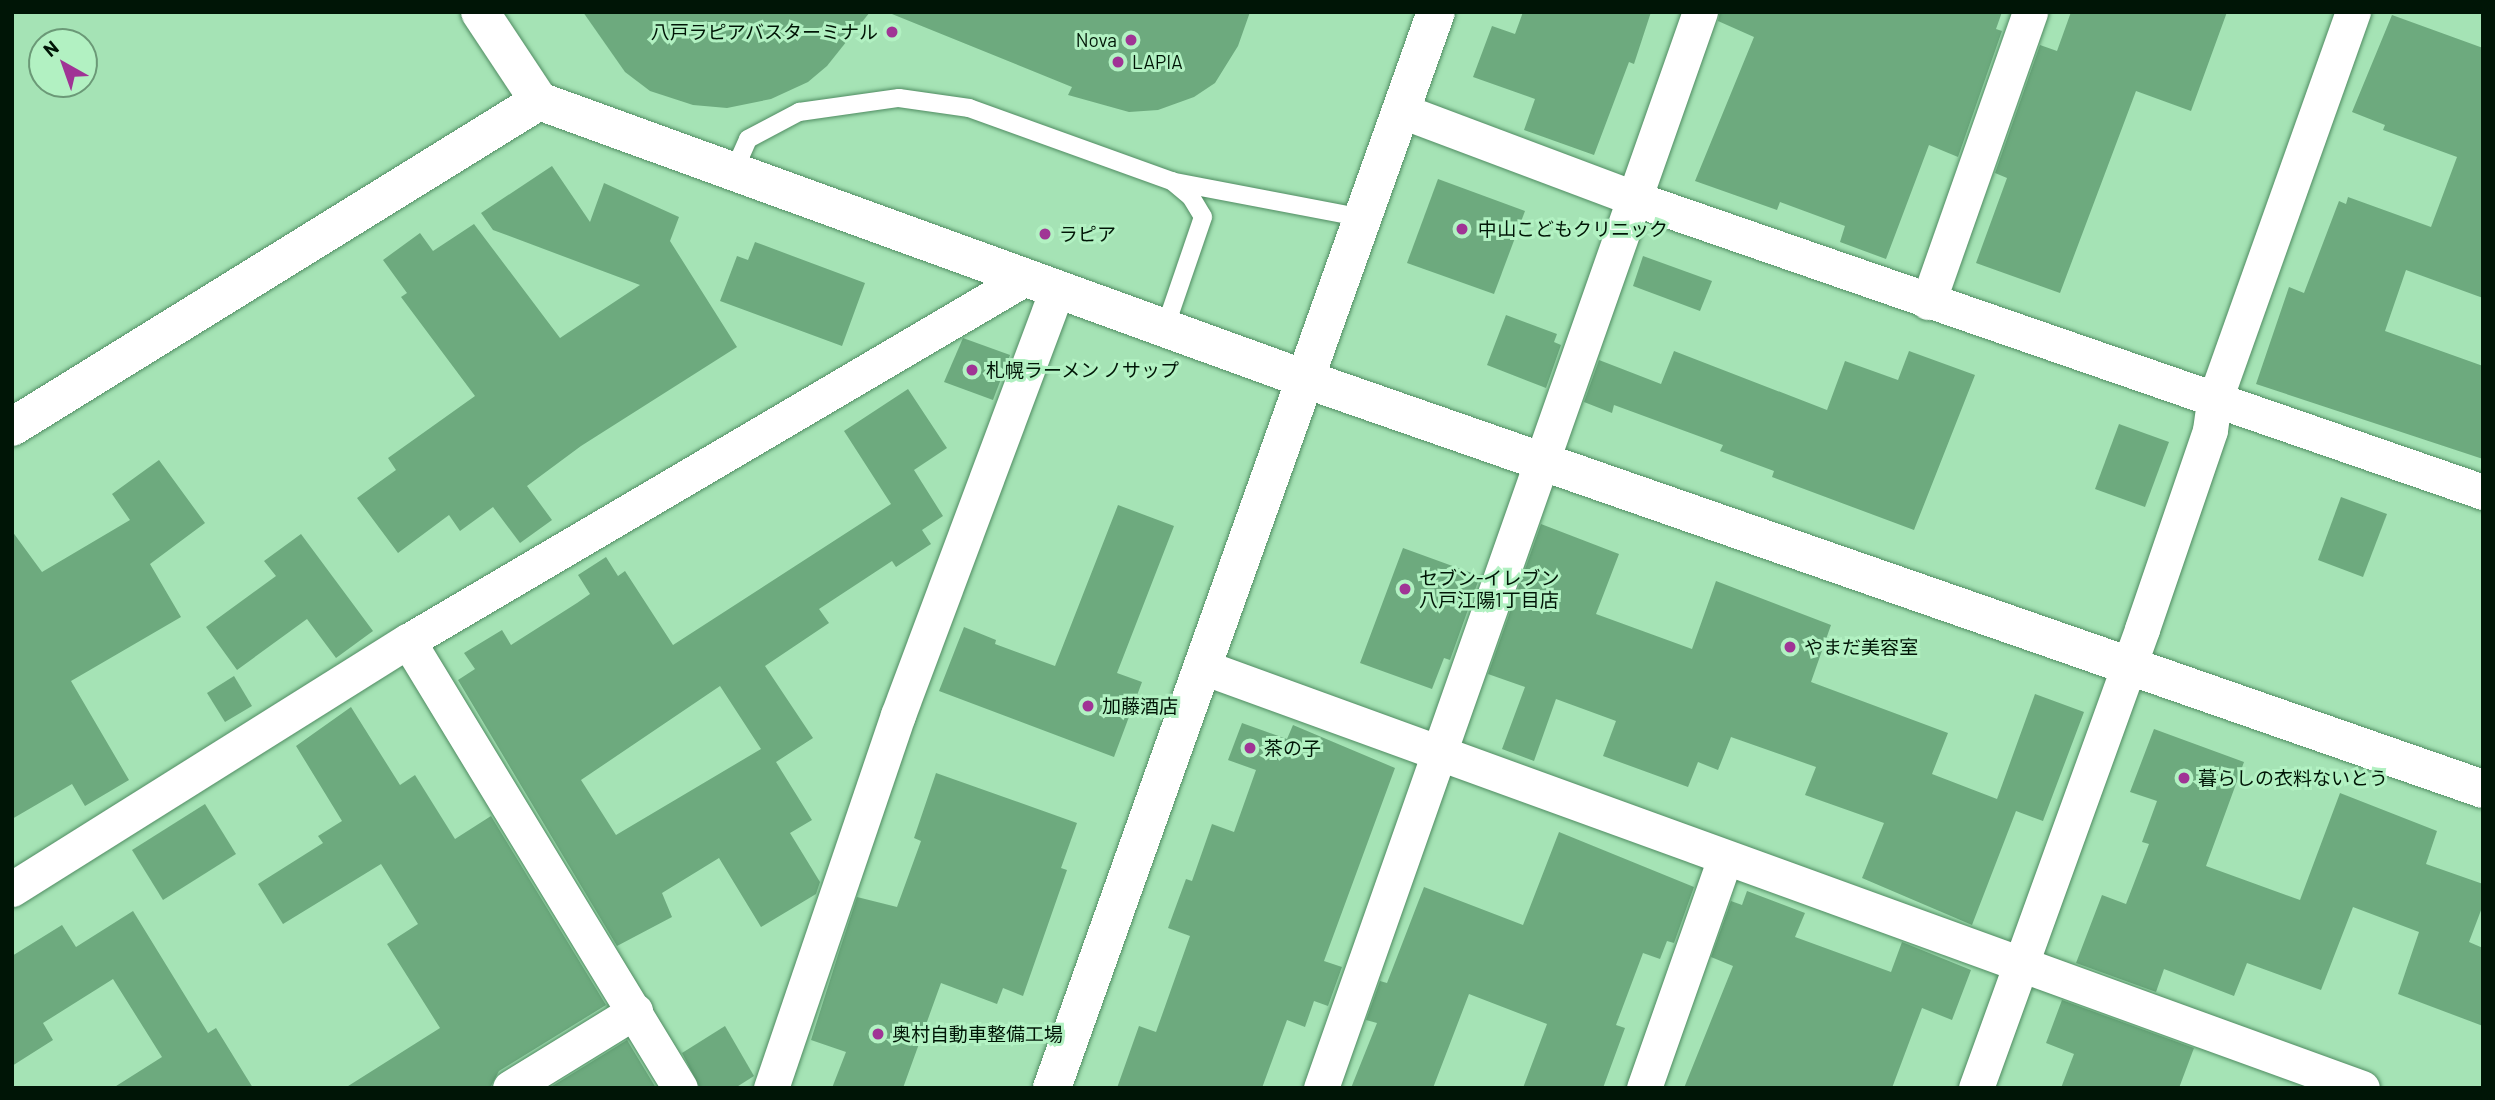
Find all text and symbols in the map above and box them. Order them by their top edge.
place label: 八戸ラピアバスターミナル [650,21,878,43]
marker: 八戸ラピアバスターミナル [884,24,900,40]
north arrow [28,28,98,98]
place label: Nova [1076,29,1117,51]
marker: Nova [1123,32,1139,48]
text: N [38,35,63,61]
place label: LAPIA [1132,51,1183,73]
marker: LAPIA [1110,54,1126,70]
place label: 中山こどもクリニック [1478,218,1668,240]
marker: 中山こどもクリニック [1452,219,1472,239]
place label: ラピア [1059,223,1116,245]
marker: ラピア [1037,226,1053,242]
place label: 札幌ラーメン ノサップ [986,359,1180,381]
marker: 札幌ラーメン ノサップ [964,362,980,378]
place label: セブン-イレブン 八戸江陽1丁目店 [1419,567,1559,611]
marker: セブン-イレブン 八戸江陽1丁目店 [1397,581,1413,597]
place label: やまだ美容室 [1804,636,1918,658]
marker: やまだ美容室 [1782,639,1798,655]
place label: 加藤酒店 [1102,695,1178,717]
marker: 加藤酒店 [1080,698,1096,714]
place label: 茶の子 [1264,737,1321,759]
marker: 茶の子 [1242,740,1258,756]
place label: 暮らしの衣料ないとう [2198,767,2388,789]
marker: 暮らしの衣料ないとう [2176,770,2192,786]
place label: 奥村自動車整備工場 [892,1023,1063,1045]
marker: 奥村自動車整備工場 [870,1026,886,1042]

